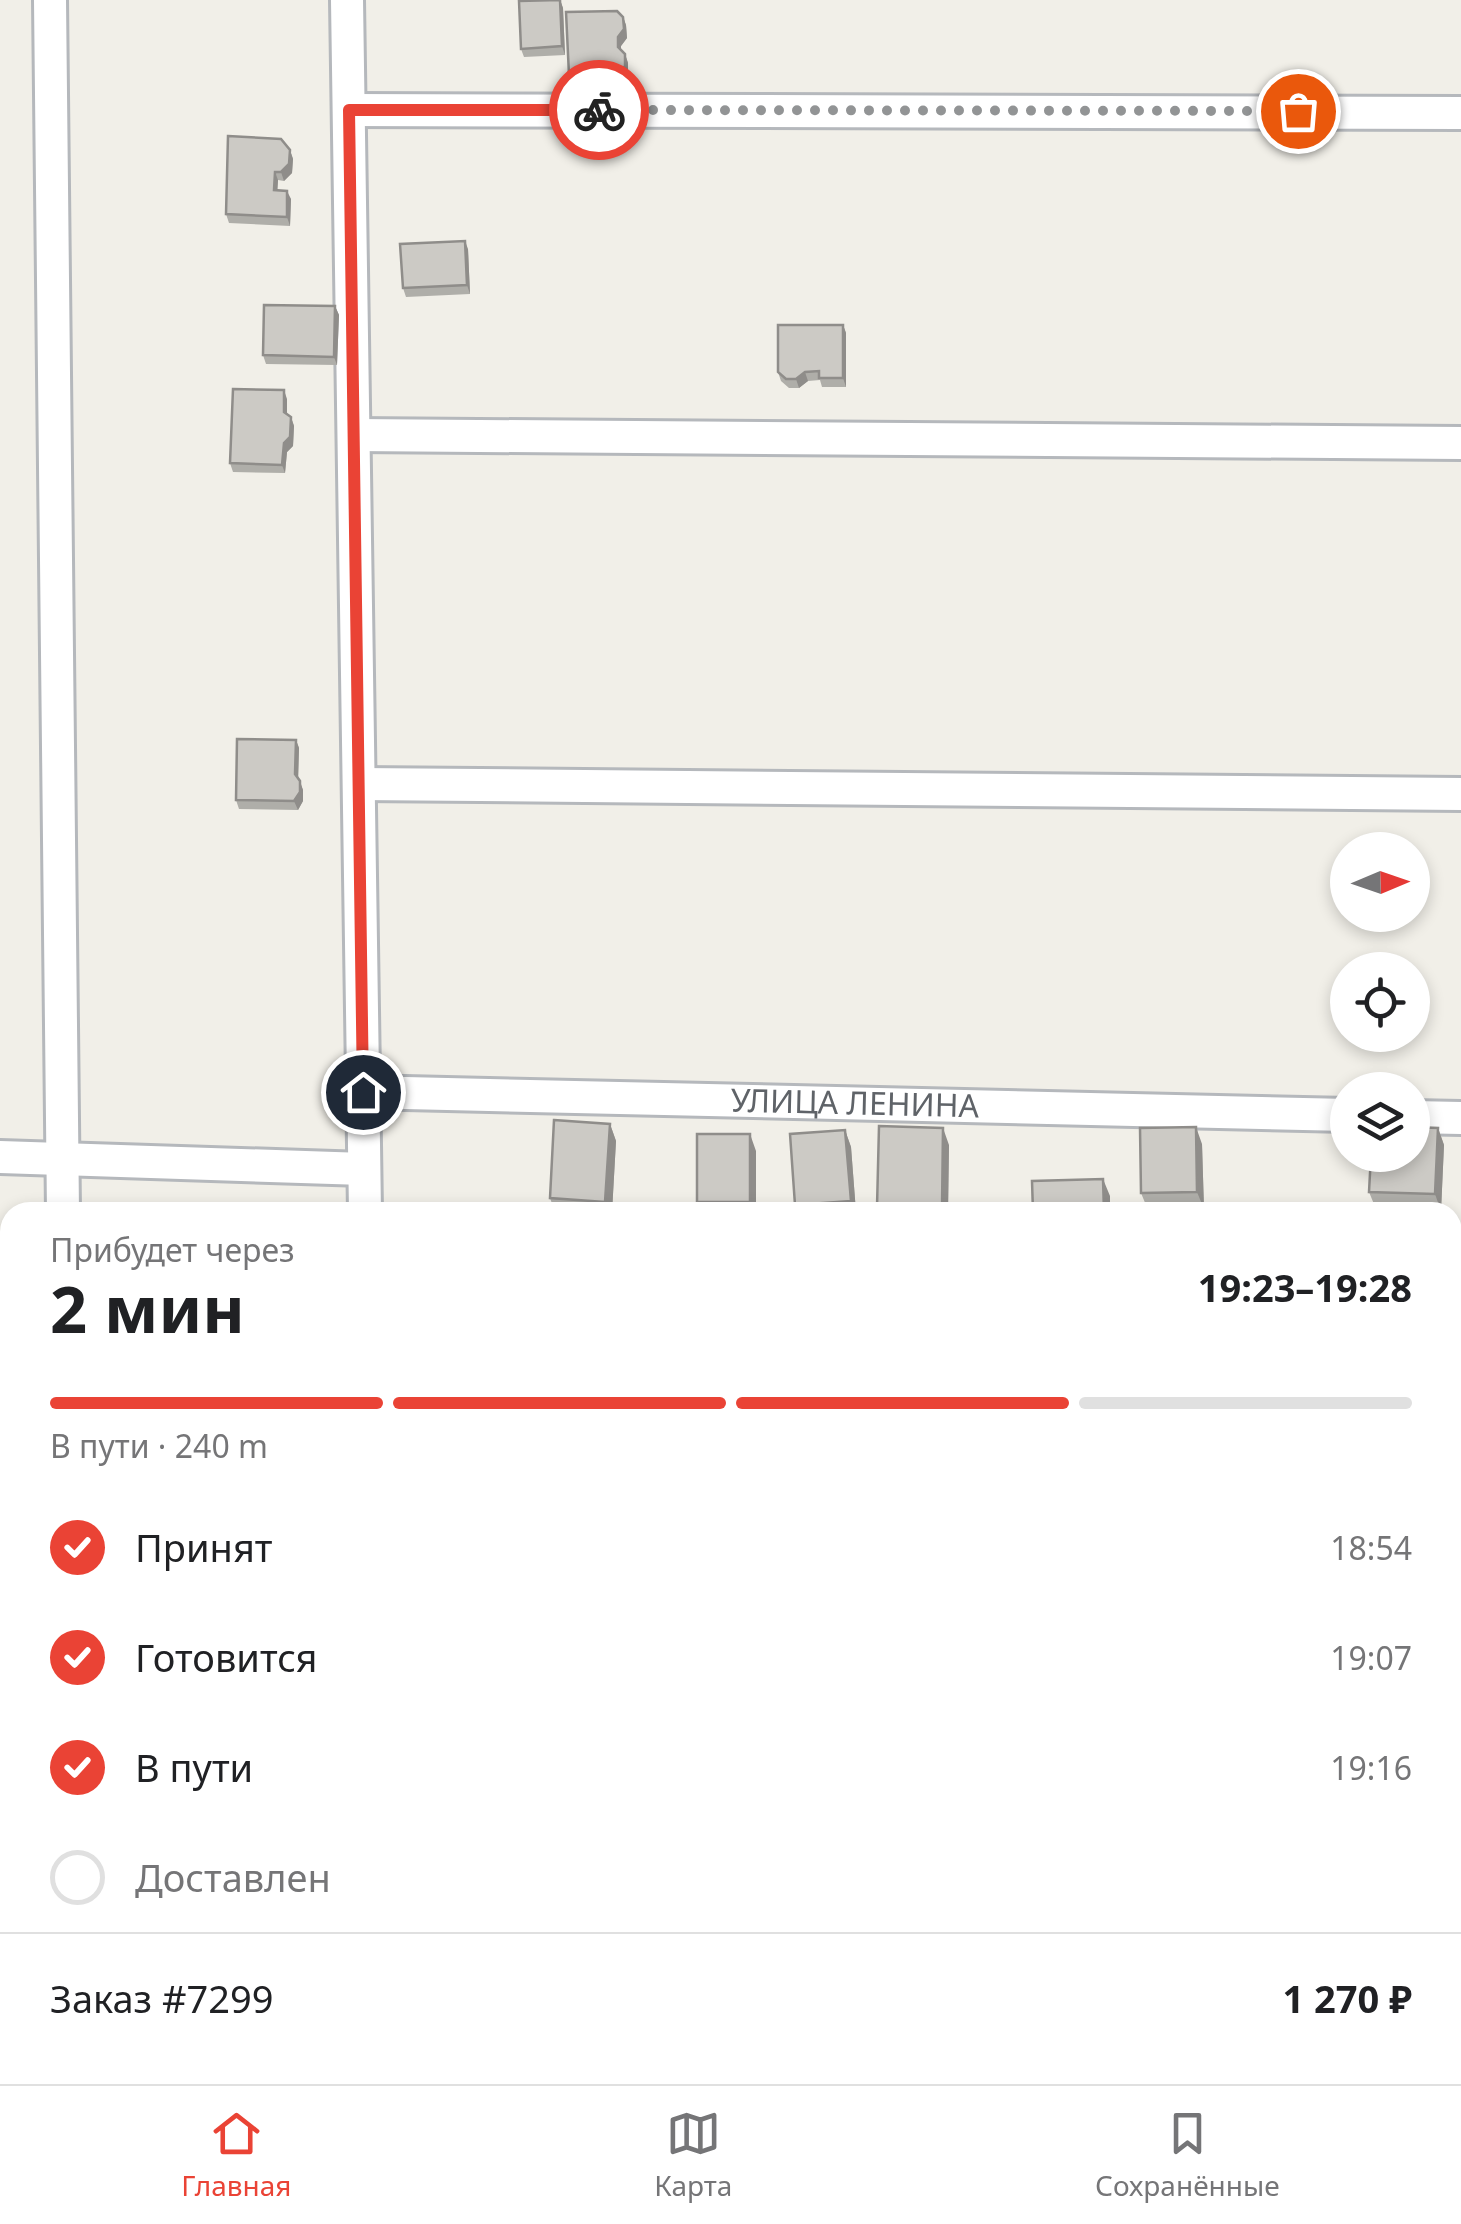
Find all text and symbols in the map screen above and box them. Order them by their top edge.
courier [549,60,649,160]
pin [1256,69,1341,154]
icon: bike [572,83,627,138]
icon: bag [1271,84,1326,139]
north arrow [1330,832,1430,932]
map controls [1330,832,1430,1172]
button: locate [1330,952,1430,1052]
pin [321,1050,406,1135]
icon: home [336,1065,391,1120]
button: layers [1330,1072,1430,1172]
street label: УЛИЦА ЛЕНИНА [730,1078,980,1126]
text: Прибудет через [50,1228,295,1271]
text: 19:23–19:28 [1198,1261,1412,1313]
text: 2 мин [50,1264,245,1352]
text: В пути · 240 m [50,1424,268,1467]
icon: check [50,1520,105,1575]
text: Принят [135,1521,272,1573]
text: 18:54 [1330,1526,1412,1569]
icon: check [50,1630,105,1685]
text: Готовится [135,1631,317,1683]
text: 19:07 [1330,1636,1412,1679]
icon: check [50,1740,105,1795]
text: В пути [135,1741,253,1793]
text: 19:16 [1330,1746,1412,1789]
text: Доставлен [135,1851,331,1903]
text: Заказ #7299 [50,1972,274,2024]
text: 1 270 ₽ [1282,1972,1412,2024]
tab: Главная [181,2106,291,2204]
tab: Карта [654,2106,732,2204]
tab: Сохранённые [1095,2106,1280,2204]

